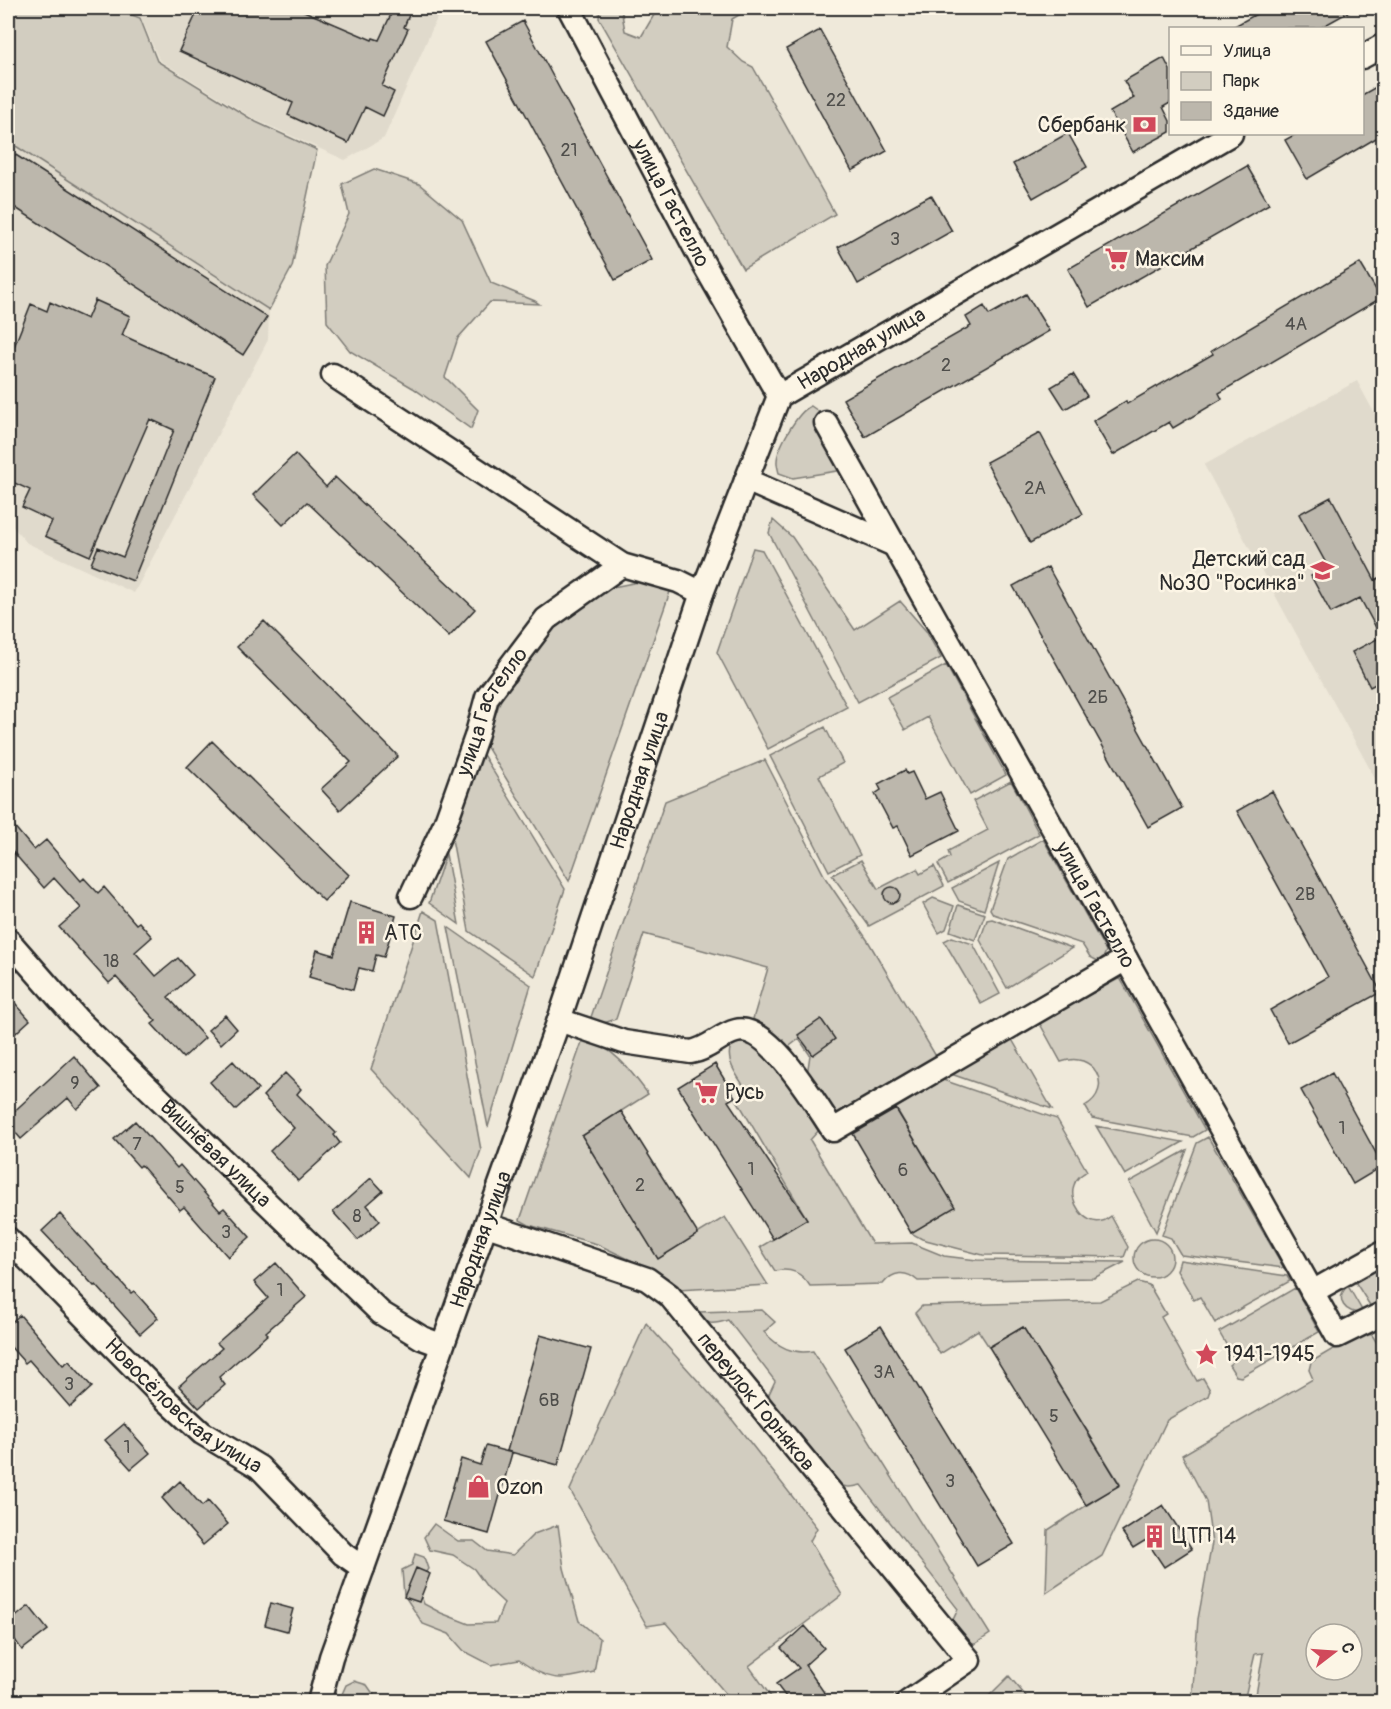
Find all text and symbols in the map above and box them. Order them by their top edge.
legend [1169,27,1364,135]
text: Улица [1223,40,1271,63]
text: Парк [1223,70,1260,93]
house number: 22 [826,89,846,112]
text: Здание [1223,100,1279,123]
place label: Сбербанк [1038,112,1126,139]
bank icon: Сбербанк [1131,112,1157,138]
street label: улица Гастелло [626,133,716,272]
house number: 21 [560,139,578,162]
house number: 3 [890,228,900,251]
supermarket icon: Максим [1104,246,1130,272]
place label: Максим [1135,246,1205,273]
street label: Народная улица [792,301,930,397]
house number: 4А [1285,313,1307,336]
house number: 2 [941,354,951,377]
house number: 2А [1024,477,1046,500]
place label: Детский сад №30 "Росинка" [1159,546,1305,597]
school or university icon: Детский сад №30 "Росинка" [1310,558,1336,584]
street label: улица Гастелло [450,642,534,781]
house number: 2Б [1088,686,1108,709]
street label: Народная улица [604,708,675,853]
street label: улица Гастелло [1048,836,1141,973]
house number: 2В [1295,883,1315,906]
building icon: АТС [353,920,379,946]
place label: АТС [384,920,422,947]
house number: 18 [103,950,119,973]
house number: 9 [70,1072,80,1095]
supermarket icon: Русь [694,1079,720,1105]
place label: Русь [725,1079,765,1106]
street label: Вишнёвая улица [154,1094,277,1214]
house number: 1 [1338,1117,1346,1140]
house number: 7 [132,1133,142,1156]
house number: 1 [747,1158,755,1181]
house number: 6 [898,1159,908,1182]
street label: Народная улица [444,1167,518,1312]
house number: 2 [635,1174,645,1197]
house number: 5 [175,1176,185,1199]
house number: 8 [352,1205,362,1228]
house number: 3 [221,1221,231,1244]
house number: 1 [276,1279,284,1302]
street label: переулок Горняков [691,1327,821,1477]
street label: Новосёловская улица [99,1332,267,1480]
place icon: 1941-1945 [1193,1341,1219,1367]
place label: 1941-1945 [1224,1341,1315,1368]
house number: 3А [873,1361,895,1384]
house number: 3 [64,1373,74,1396]
house number: 6В [539,1389,559,1412]
house number: 5 [1049,1405,1059,1428]
house number: 1 [123,1436,131,1459]
house number: 3 [945,1470,955,1493]
shop icon: Ozon [465,1474,491,1500]
place label: Ozon [496,1474,543,1501]
building icon: ЦТП 14 [1141,1523,1167,1549]
place label: ЦТП 14 [1172,1523,1236,1550]
north arrow [1304,1622,1364,1682]
text: С [1336,1640,1358,1656]

